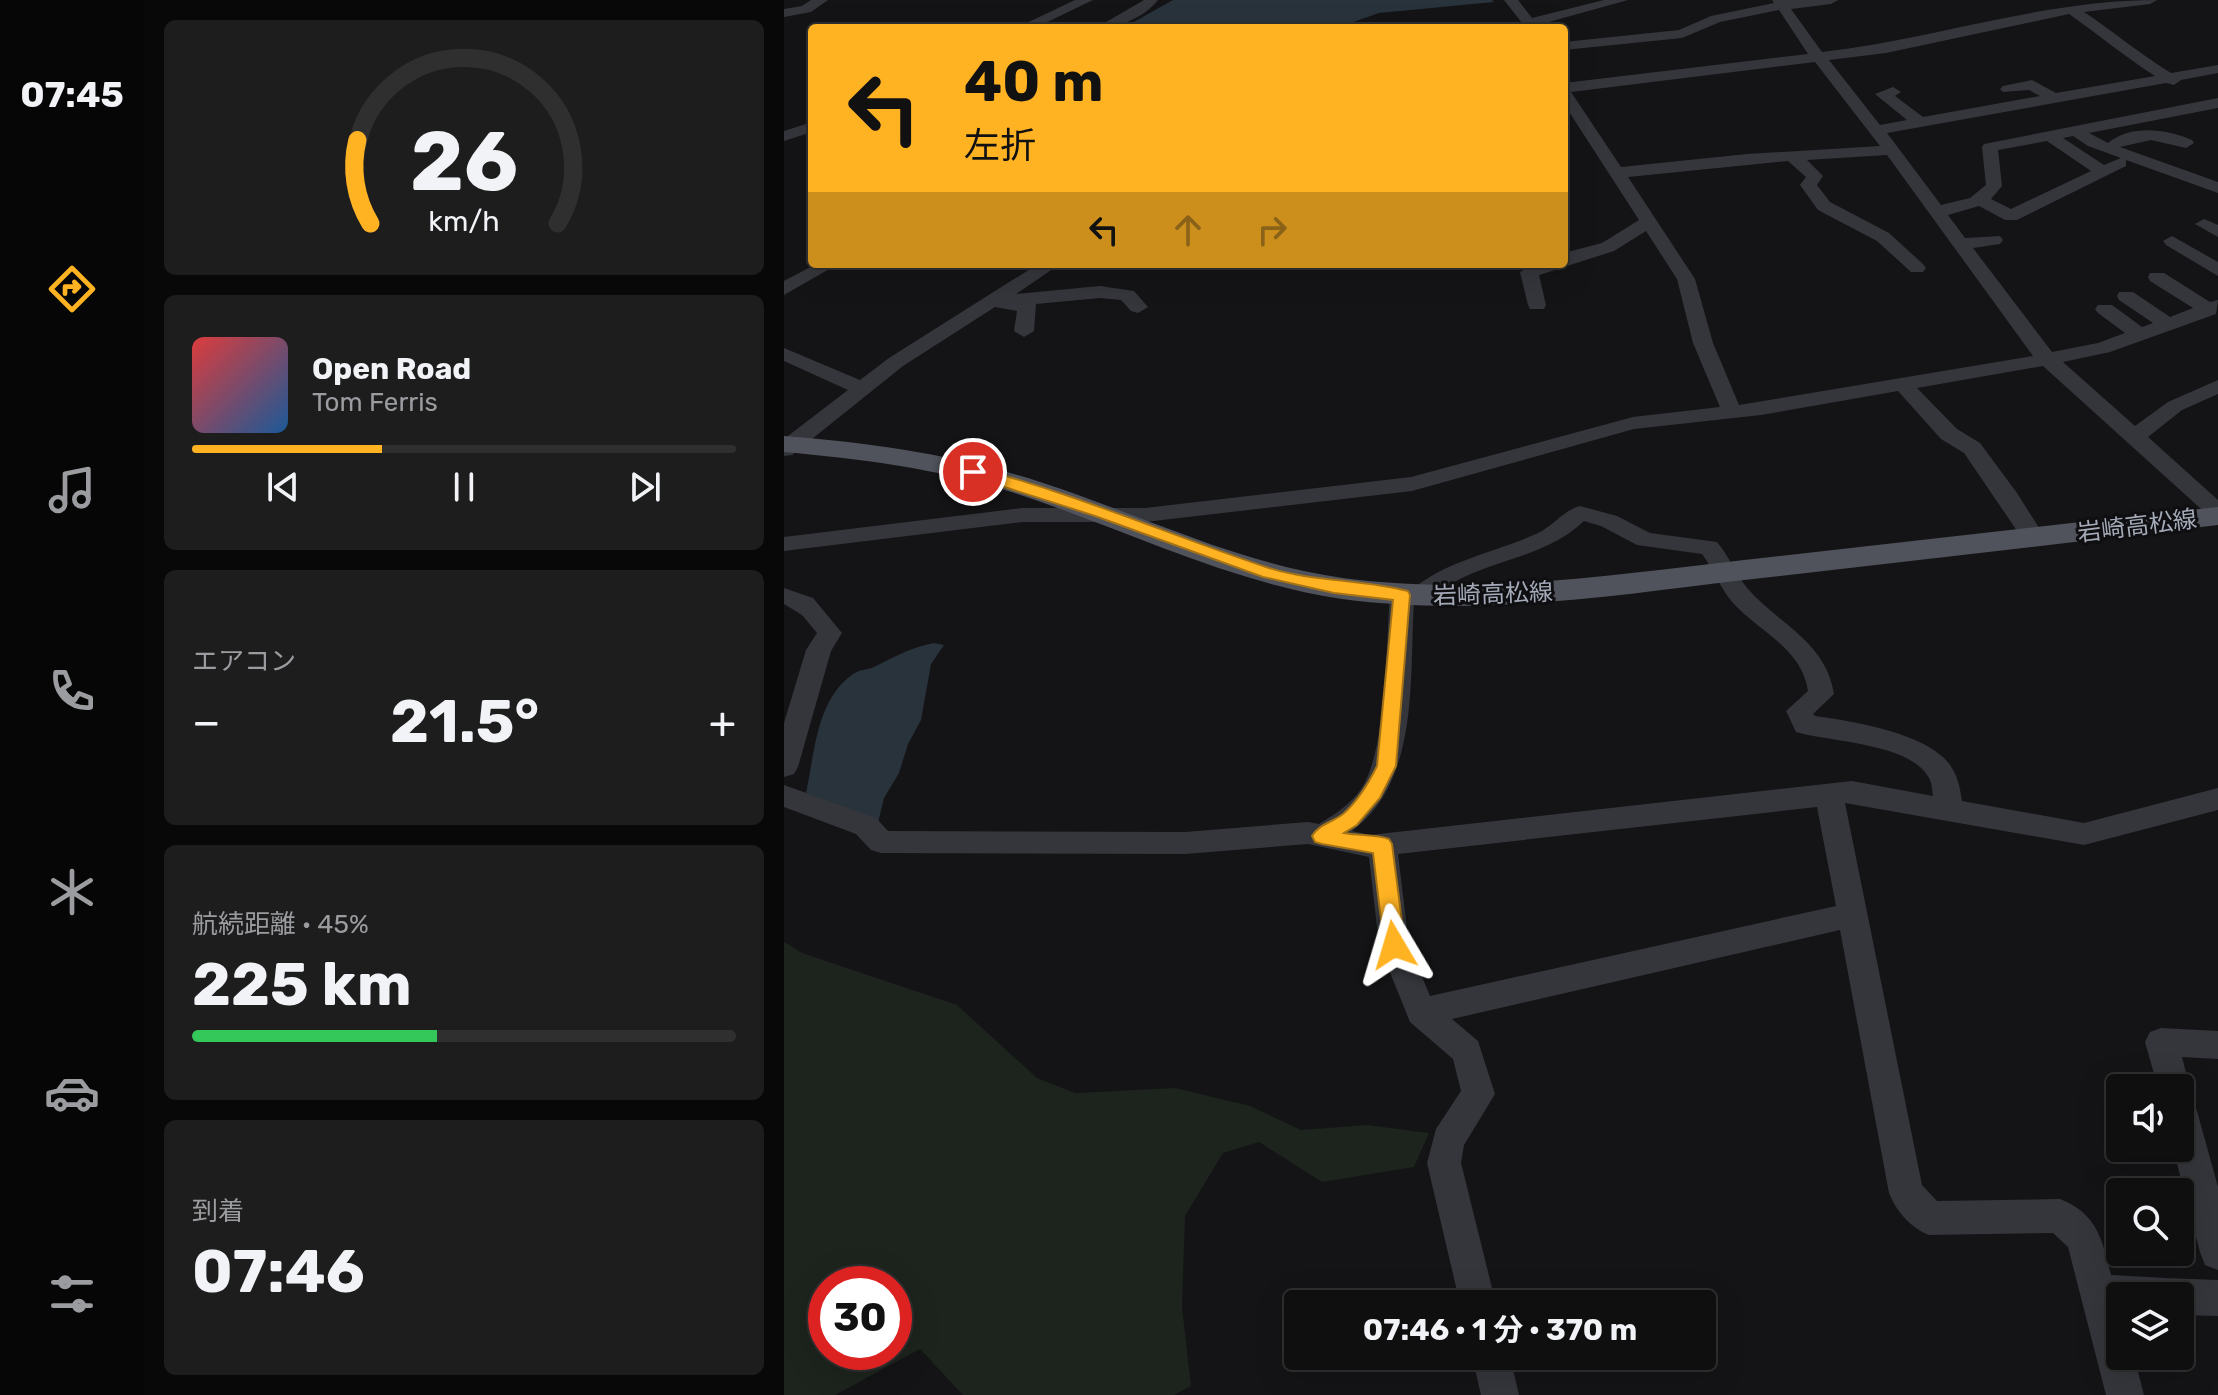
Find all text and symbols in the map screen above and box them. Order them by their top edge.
text: 40 m [964,49,1104,115]
icon: left [832,56,936,160]
text: 07:45 [20,73,124,116]
text: 26 [410,111,518,210]
text: 左折 [964,124,1036,167]
text: km/h [428,204,500,238]
icon: left [1082,208,1126,252]
icon: ahead [1166,208,1210,252]
icon: right [1250,208,1294,252]
icon: directions [44,261,100,317]
text: Open Road [312,351,471,387]
text: Tom Ferris [312,387,438,418]
pin [939,438,1007,506]
icon: arrive [951,450,995,494]
icon: music [44,462,100,518]
icon: previous [261,465,305,509]
icon: pause [442,465,486,509]
icon: next [623,465,667,509]
street label: 岩崎高松線 [2076,505,2198,547]
street label: 岩崎高松線 [1433,578,1553,610]
text: エアコン [192,646,296,677]
icon: phone [44,663,100,719]
text: 21.5° [390,686,539,757]
text: − [192,696,221,748]
text: + [709,696,736,748]
icon: climate [44,864,100,920]
position arrow [1352,903,1436,987]
text: 航続距離 · 45% [192,909,369,940]
text: 225 km [192,949,412,1020]
icon: car [44,1065,100,1121]
map controls [2106,1074,2194,1370]
button: sound [2106,1074,2194,1162]
button: search [2106,1178,2194,1266]
text: 到着 [192,1196,244,1227]
text: 07:46 [192,1236,365,1307]
icon: filters [44,1266,100,1322]
speed limit sign: 30 [808,1266,912,1370]
button: layers [2106,1282,2194,1370]
text: 07:46 · 1 分 · 370 m [1363,1312,1637,1348]

